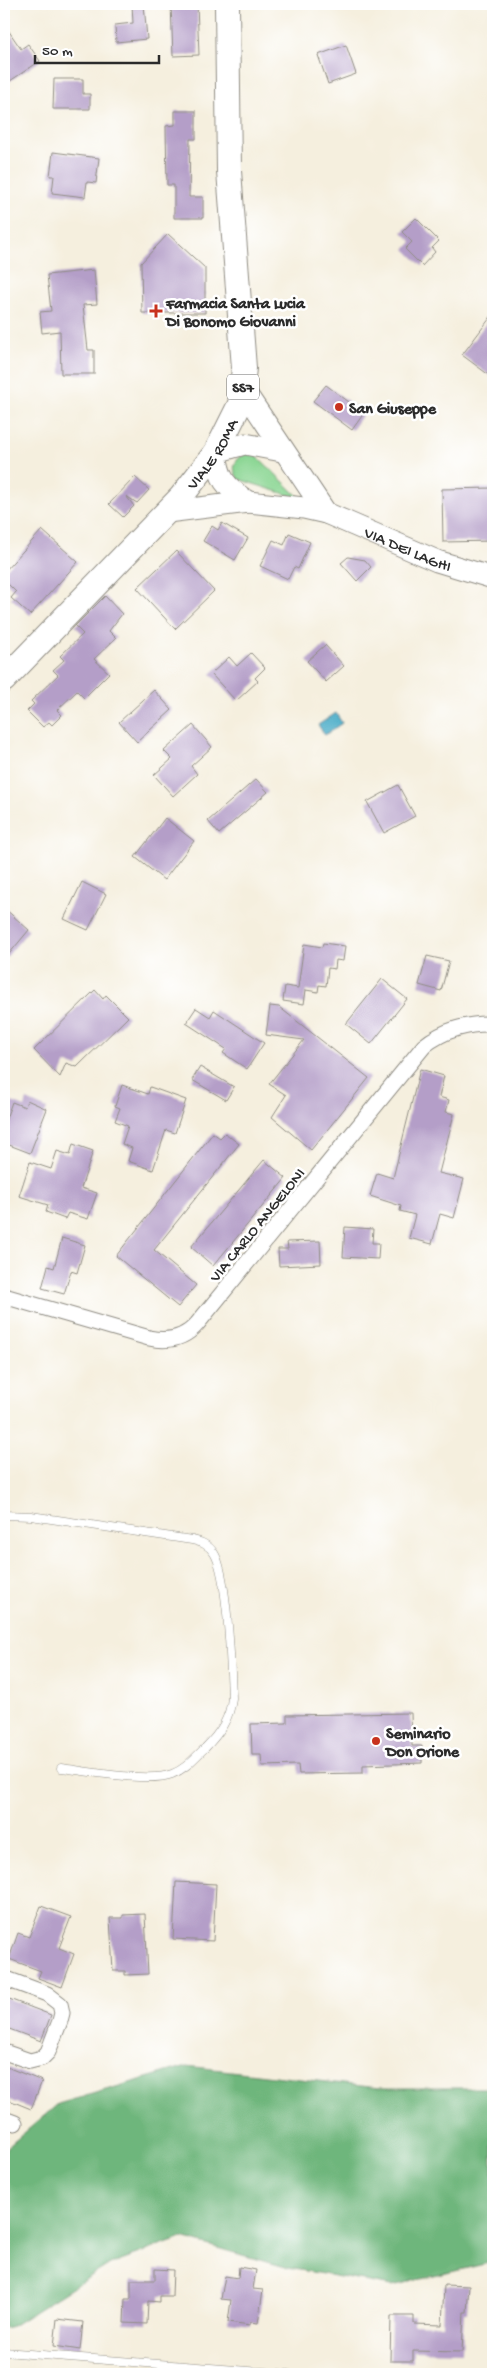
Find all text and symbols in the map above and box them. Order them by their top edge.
scale bar [35,32,159,64]
text: 50 m [42,43,73,61]
place label: Farmacia Santa Lucia Di Bonomo Giovanni [164,296,306,333]
marker: Farmacia Santa Lucia Di Bonomo Giovanni [150,305,162,317]
road number: SS7 [227,374,259,400]
marker: San Giuseppe [333,401,345,413]
place label: San Giuseppe [349,401,437,420]
street label: VIALE ROMA [184,415,245,495]
street label: VIA DEI LAGHI [360,524,453,578]
street label: VIA CARLO ANGELONI [206,1165,311,1288]
place label: Seminario Don Orione [384,1726,460,1763]
marker: Seminario Don Orione [370,1735,382,1747]

